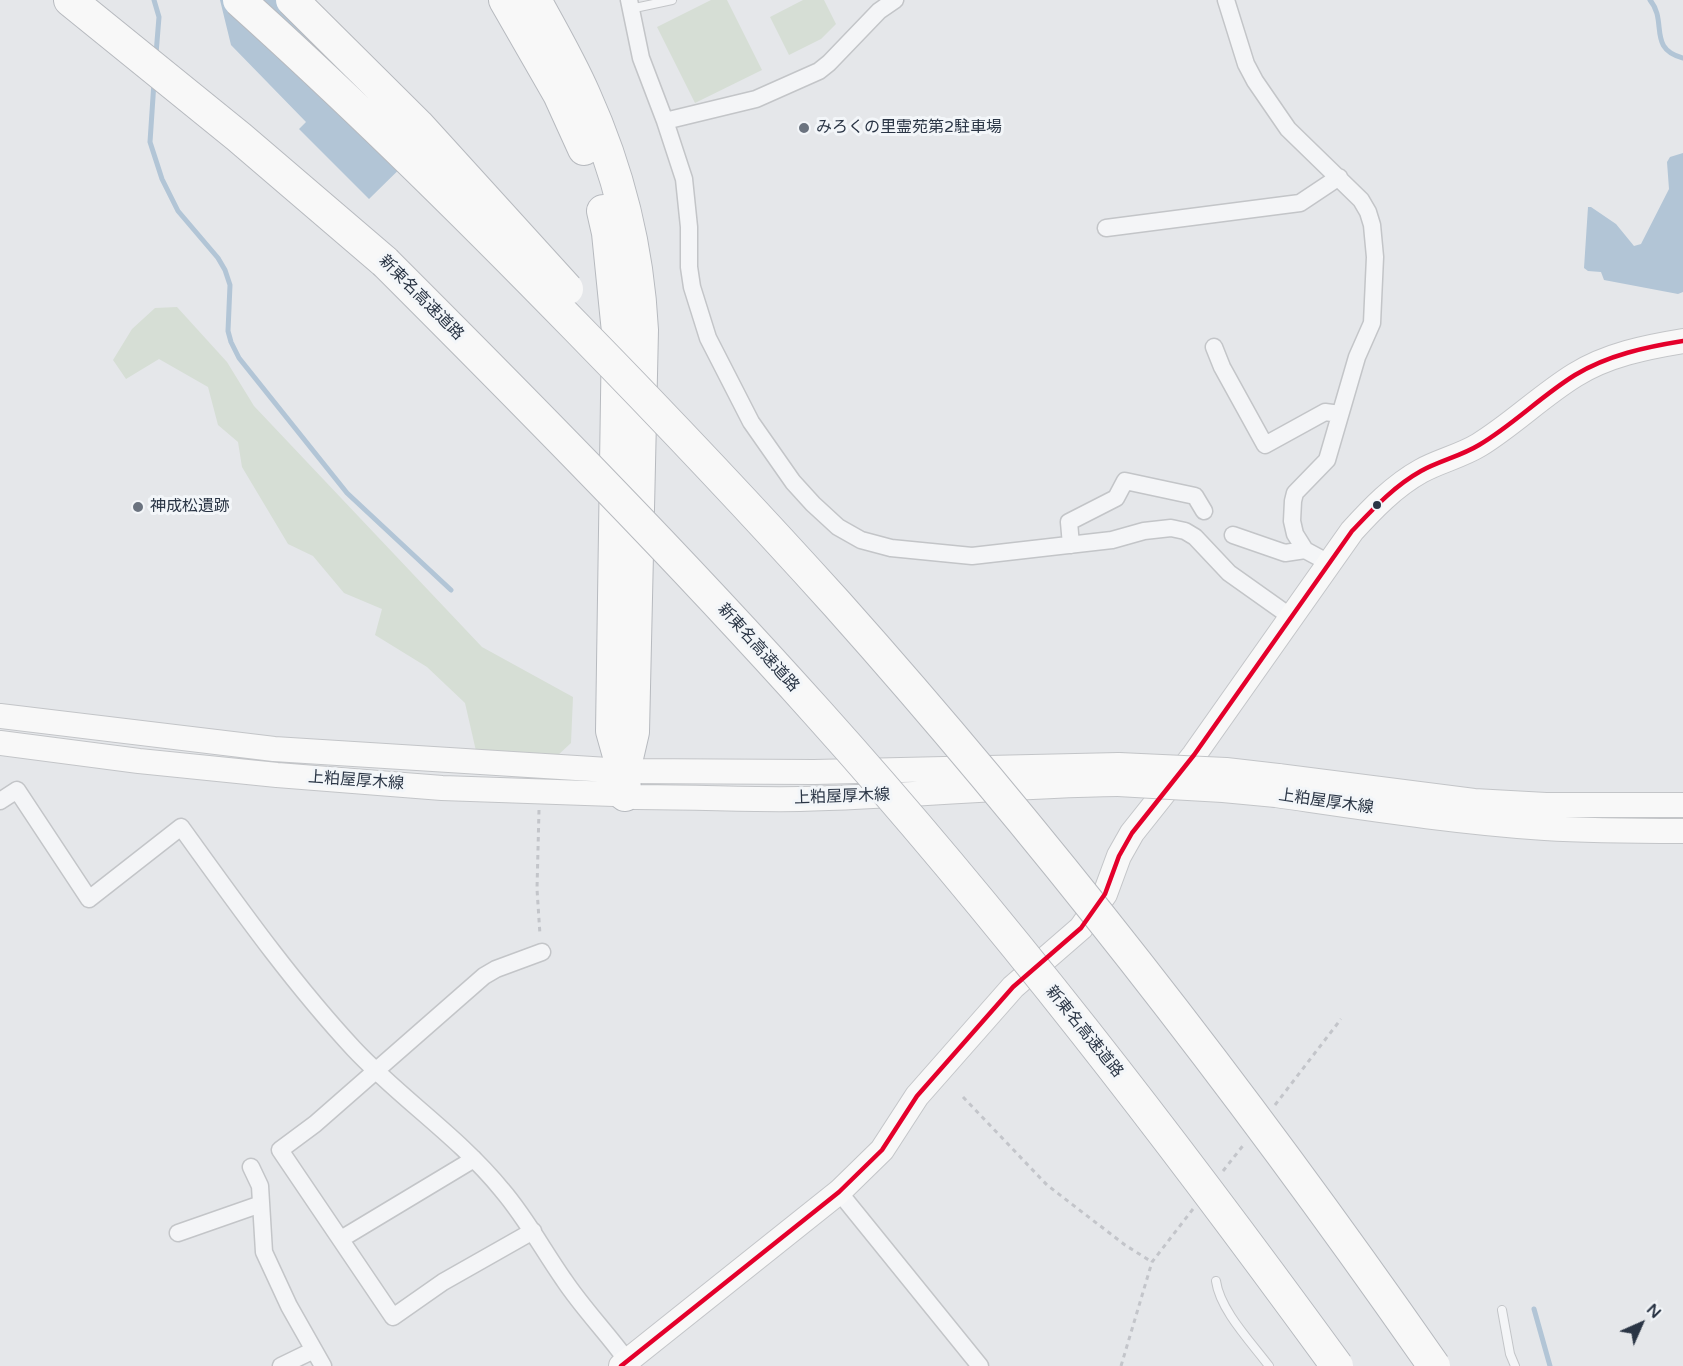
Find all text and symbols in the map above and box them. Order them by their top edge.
place label: みろくの里霊苑第2駐車場 [816,118,1002,138]
marker: みろくの里霊苑第2駐車場 [797,121,811,135]
street label: 新東名高速道路 [375,252,467,344]
place label: 神成松遺跡 [150,497,230,517]
unlabelled marker [1371,499,1383,511]
marker: 神成松遺跡 [131,500,145,514]
street label: 新東名高速道路 [713,600,803,696]
street label: 上粕屋厚木線 [307,768,405,794]
street label: 上粕屋厚木線 [794,786,890,808]
street label: 上粕屋厚木線 [1277,786,1375,818]
street label: 新東名高速道路 [1041,982,1127,1082]
north arrow [1611,1294,1671,1354]
text: N [1642,1300,1665,1323]

